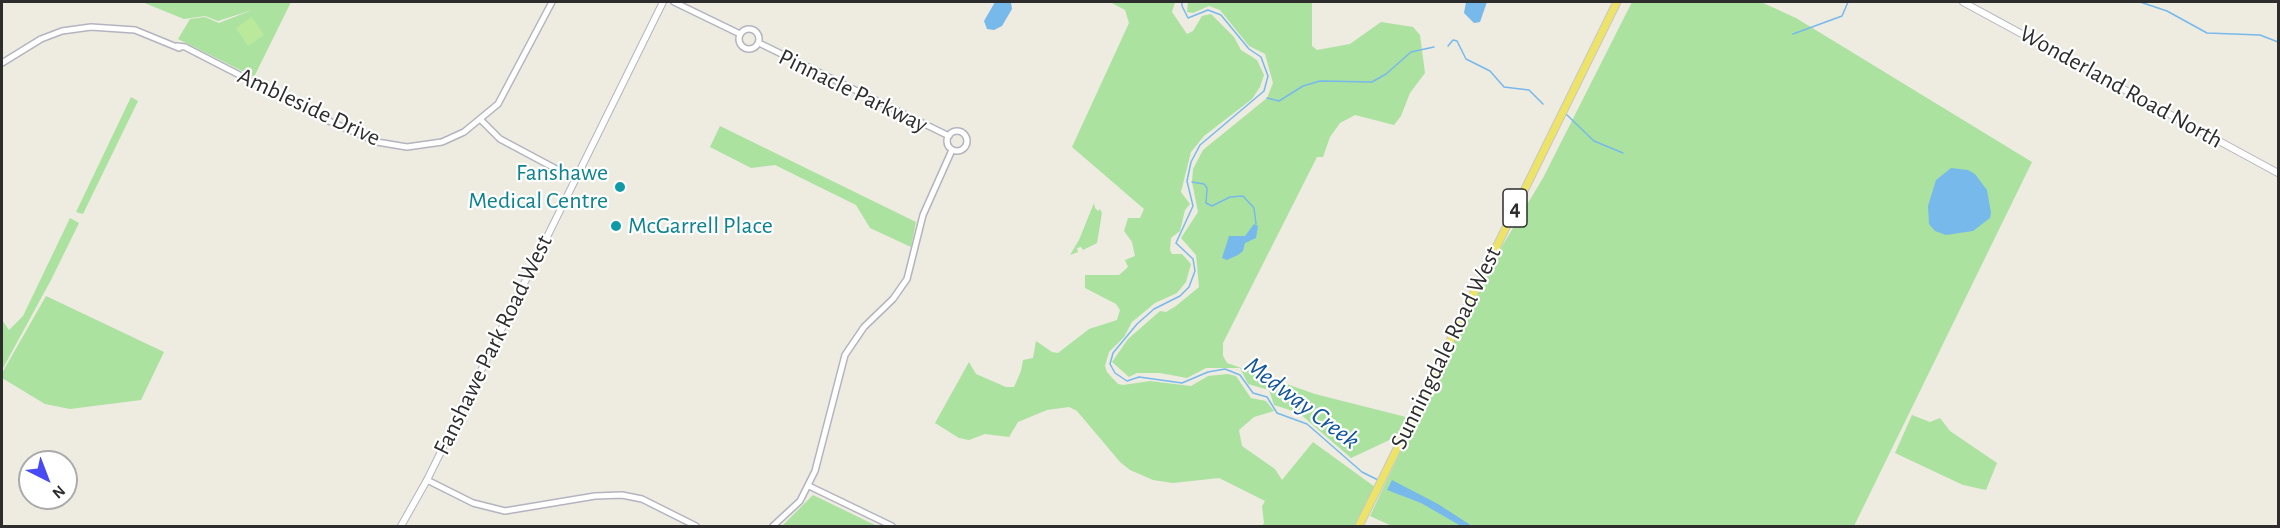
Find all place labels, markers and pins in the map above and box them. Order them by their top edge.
place label: Fanshawe Medical Centre [468,159,608,215]
marker: Fanshawe Medical Centre [613,180,627,194]
place label: McGarrell Place [628,212,773,240]
marker: McGarrell Place [609,219,623,233]

